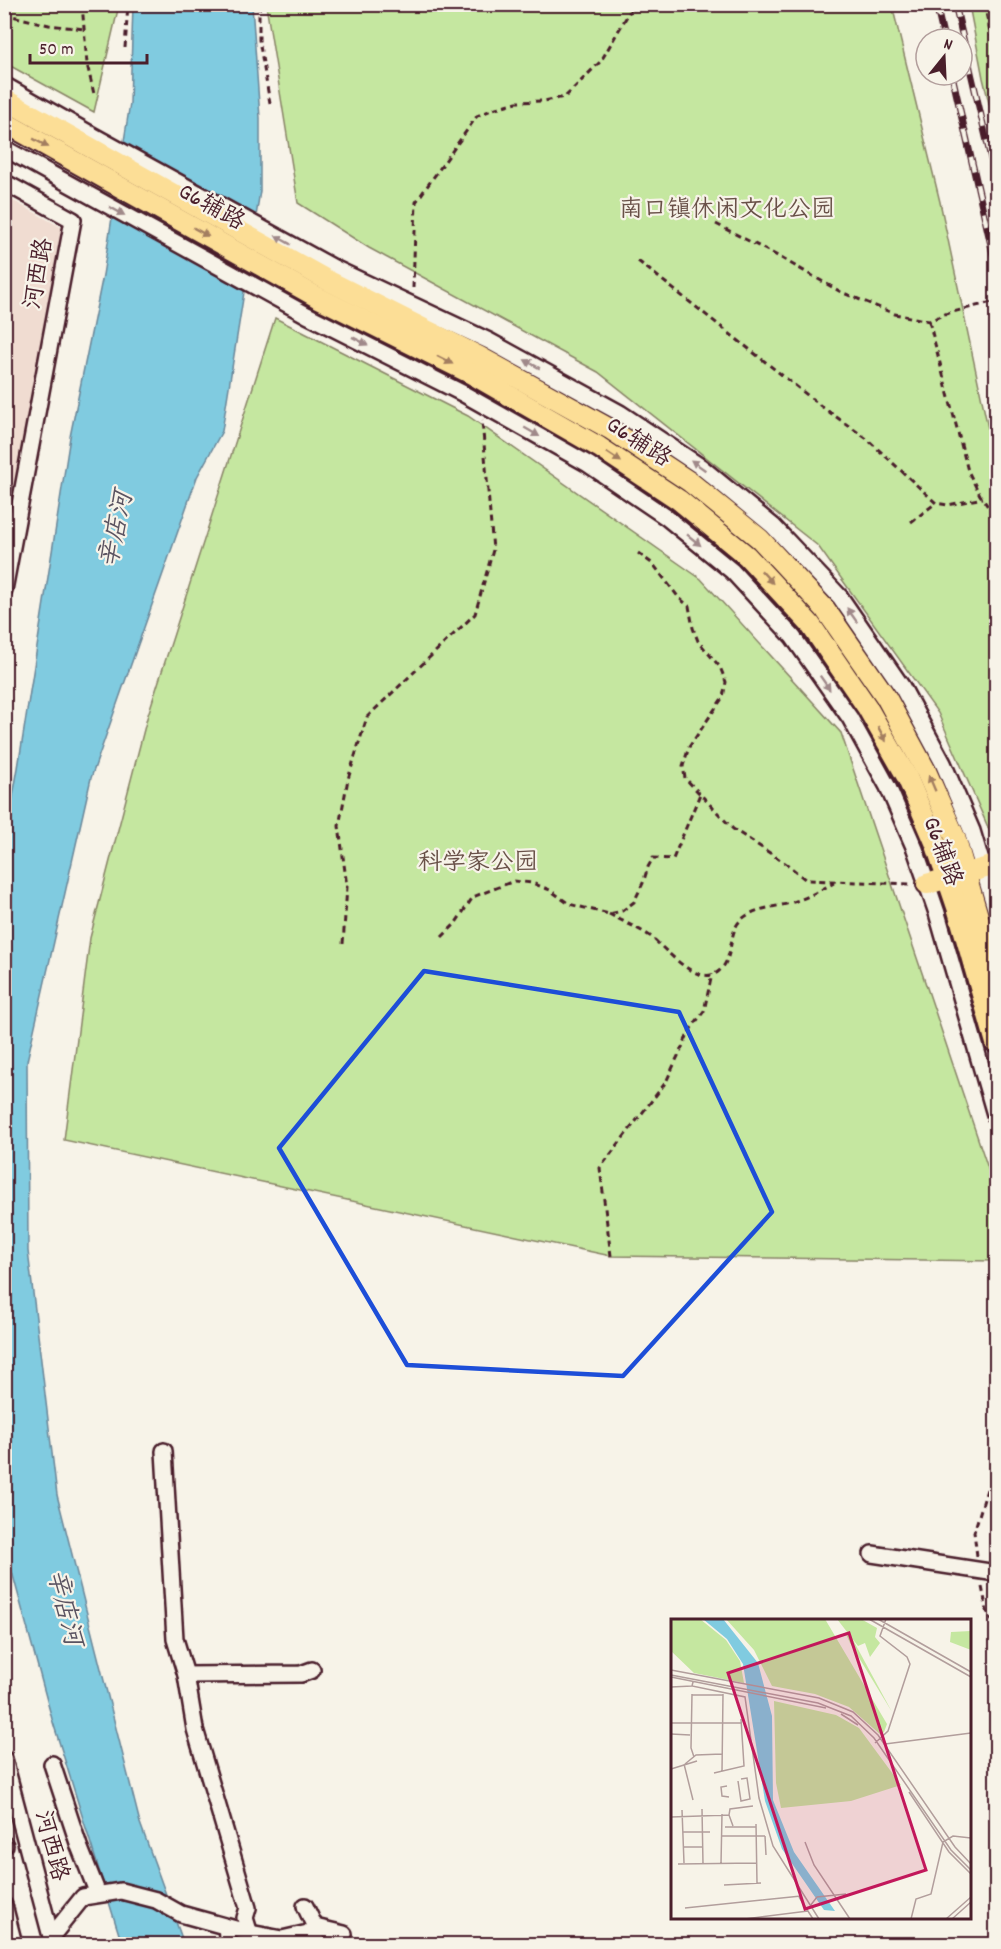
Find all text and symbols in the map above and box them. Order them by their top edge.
scale bar [30,27,147,65]
north arrow [914,27,974,87]
text: N [941,33,955,57]
text: 50 m [39,38,74,63]
one-way arrow [33,138,50,148]
street label: G6辅路 [171,176,251,240]
park label: 南口镇休闲文化公园 [619,194,835,228]
one-way arrow [109,206,126,216]
one-way arrow [193,227,210,237]
one-way arrow [274,235,291,245]
street label: 河西路 [17,236,63,312]
one-way arrow [351,337,368,346]
one-way arrow [436,356,453,365]
one-way arrow [523,359,540,369]
street label: G6辅路 [599,409,677,477]
one-way arrow [524,427,540,438]
one-way arrow [606,451,622,463]
one-way arrow [691,459,707,471]
water label: 辛店河 [92,484,145,572]
one-way arrow [686,533,701,546]
one-way arrow [760,570,774,585]
one-way arrow [846,608,858,624]
one-way arrow [819,675,830,691]
one-way arrow [877,725,887,742]
one-way arrow [927,774,937,792]
street label: G6辅路 [913,812,969,892]
park label: 科学家公园 [418,847,538,881]
water label: 辛店河 [36,1566,91,1654]
inset map [671,1619,971,1919]
street label: 河西路 [24,1807,76,1885]

